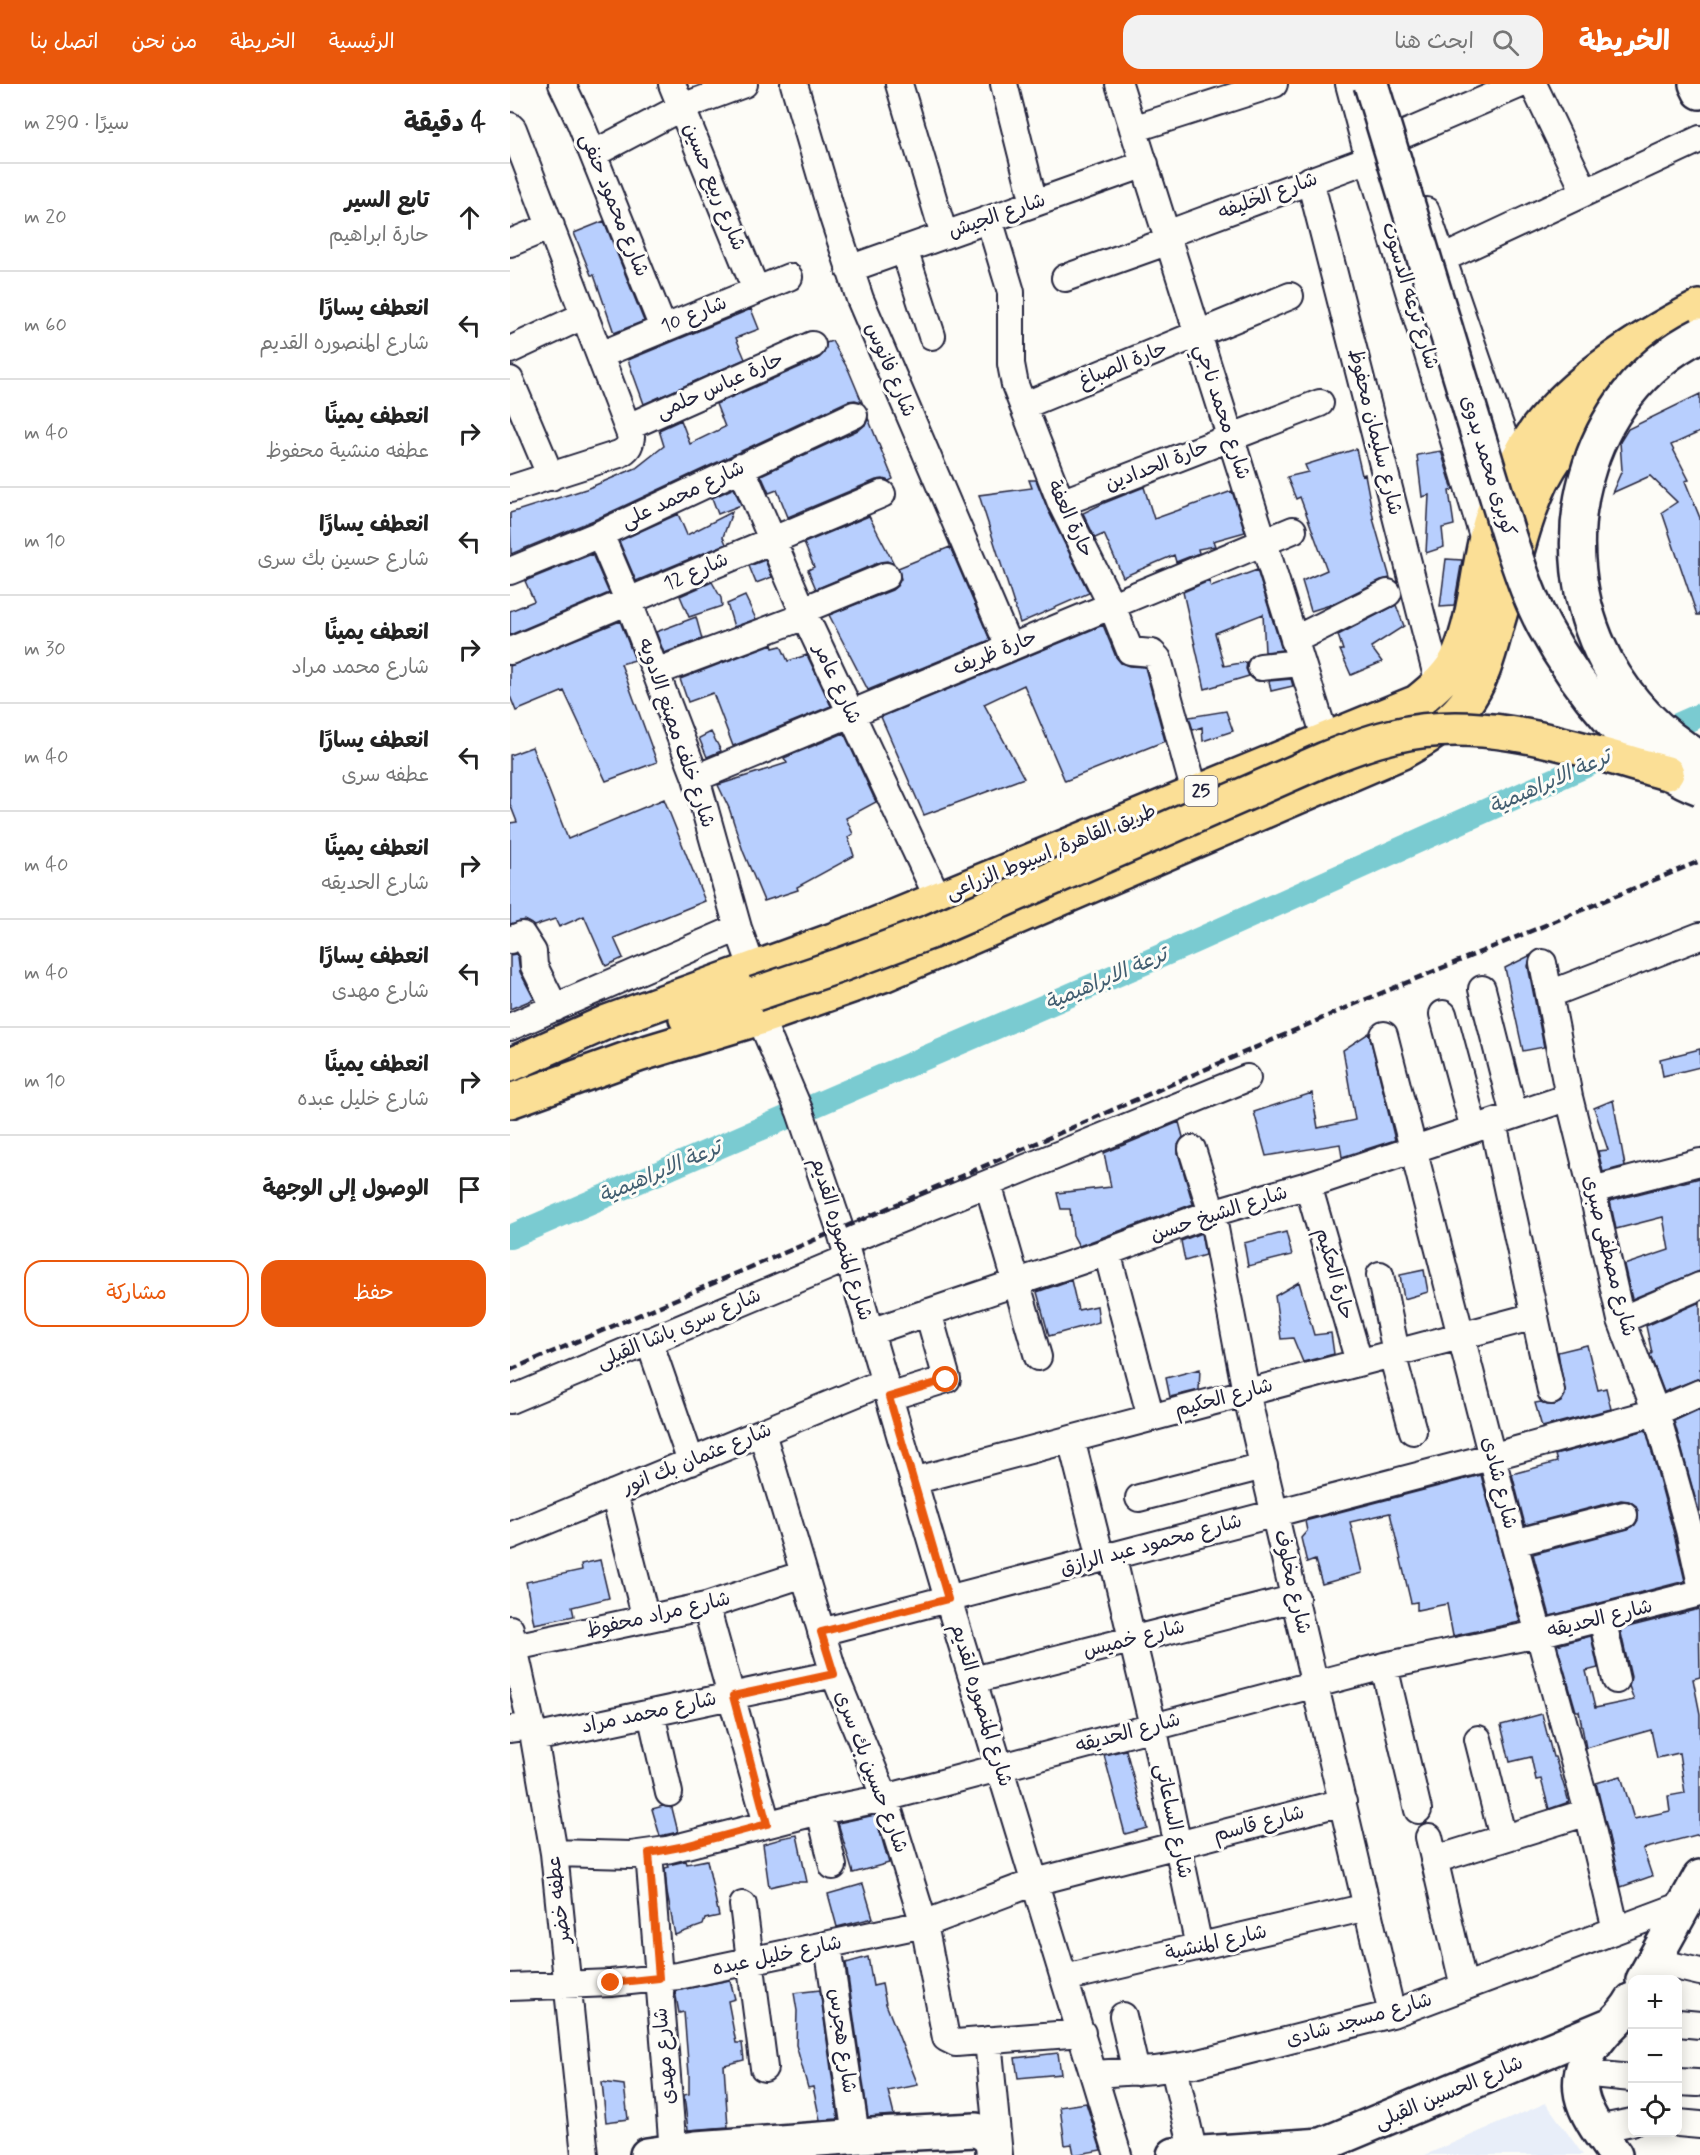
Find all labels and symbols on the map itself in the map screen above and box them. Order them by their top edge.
street label: شارع ربيع حسين [676,119,752,255]
street label: شارع محمود حنفى [573,129,655,281]
street label: شارع الخليفه [1215,166,1321,226]
street label: شارع الجيش [945,187,1049,245]
street label: شارع ترعه الدسوت [1375,219,1445,373]
street label: شارع 10 [657,290,731,340]
street label: شارع فانوس [858,319,922,421]
street label: حارة الصباغ [1074,335,1172,395]
street label: شارع محمد ناجي [1184,341,1257,484]
street label: حارة عباس حلمى [652,346,788,426]
street label: شارع سليمان محفوظ [1341,346,1409,518]
street label: كوبرى محمد بدوى [1454,392,1522,540]
street label: حارة الحدادين [1101,434,1213,498]
street label: شارع محمد على [617,455,749,535]
street label: حارة العفة [1040,476,1100,562]
street label: شارع 12 [659,546,733,598]
street label: حارة ظريف [949,624,1041,682]
street label: شارع خلف مصنع الادويه [631,635,721,831]
street label: شارع عامر [806,637,867,729]
water label: ترعة الابراهيمية [1485,741,1619,821]
road number: 25 [1184,776,1218,806]
street label: طريق القاهرة, اسيوط الزراعى [942,797,1160,907]
water label: ترعة الابراهيمية [1041,939,1175,1017]
water label: ترعة الابراهيمية [595,1132,729,1210]
street label: شارع المنصوره القديم [802,1154,879,1324]
street label: شارع مصطفى صبرى [1576,1172,1642,1340]
street label: شارع الشيخ حسن [1147,1179,1291,1249]
street label: حارة الحكيم [1308,1225,1360,1323]
street label: شارع سرى باشا القبلى [593,1282,765,1376]
route start [932,1366,958,1392]
street label: شارع الحكيم [1172,1372,1276,1424]
street label: شارع عثمان بك انور [617,1417,776,1502]
street label: شارع شادى [1474,1434,1524,1532]
street label: شارع محمود عبد الرازق [1057,1508,1245,1582]
street label: شارع مخلوف [1267,1527,1317,1637]
street label: شارع مراد محفوظ [583,1585,733,1645]
street label: شارع الحديقه [1545,1593,1655,1645]
street label: شارع خميس [1080,1613,1188,1665]
street label: شارع المنصوره القديم [942,1620,1019,1790]
street label: شارع محمد مراد [579,1685,719,1741]
street label: شارع حسين بك سرى [828,1687,914,1857]
street label: شارع الحديقه [1073,1706,1183,1760]
street label: شارع الساعاتى [1148,1761,1198,1881]
street label: شارع قاسم [1210,1799,1308,1849]
street label: عطفه خضر [540,1855,578,1947]
street label: شارع المنشية [1162,1918,1270,1968]
street label: شارع خليل عبده [710,1929,844,1983]
route end [597,1969,623,1995]
street label: شارع مسجد شادى [1283,1986,1435,2054]
street label: شارع هجرس [821,1987,863,2095]
street label: شارع مهدى [647,2006,683,2106]
street label: شارع الحسين القبلى [1371,2050,1527,2136]

